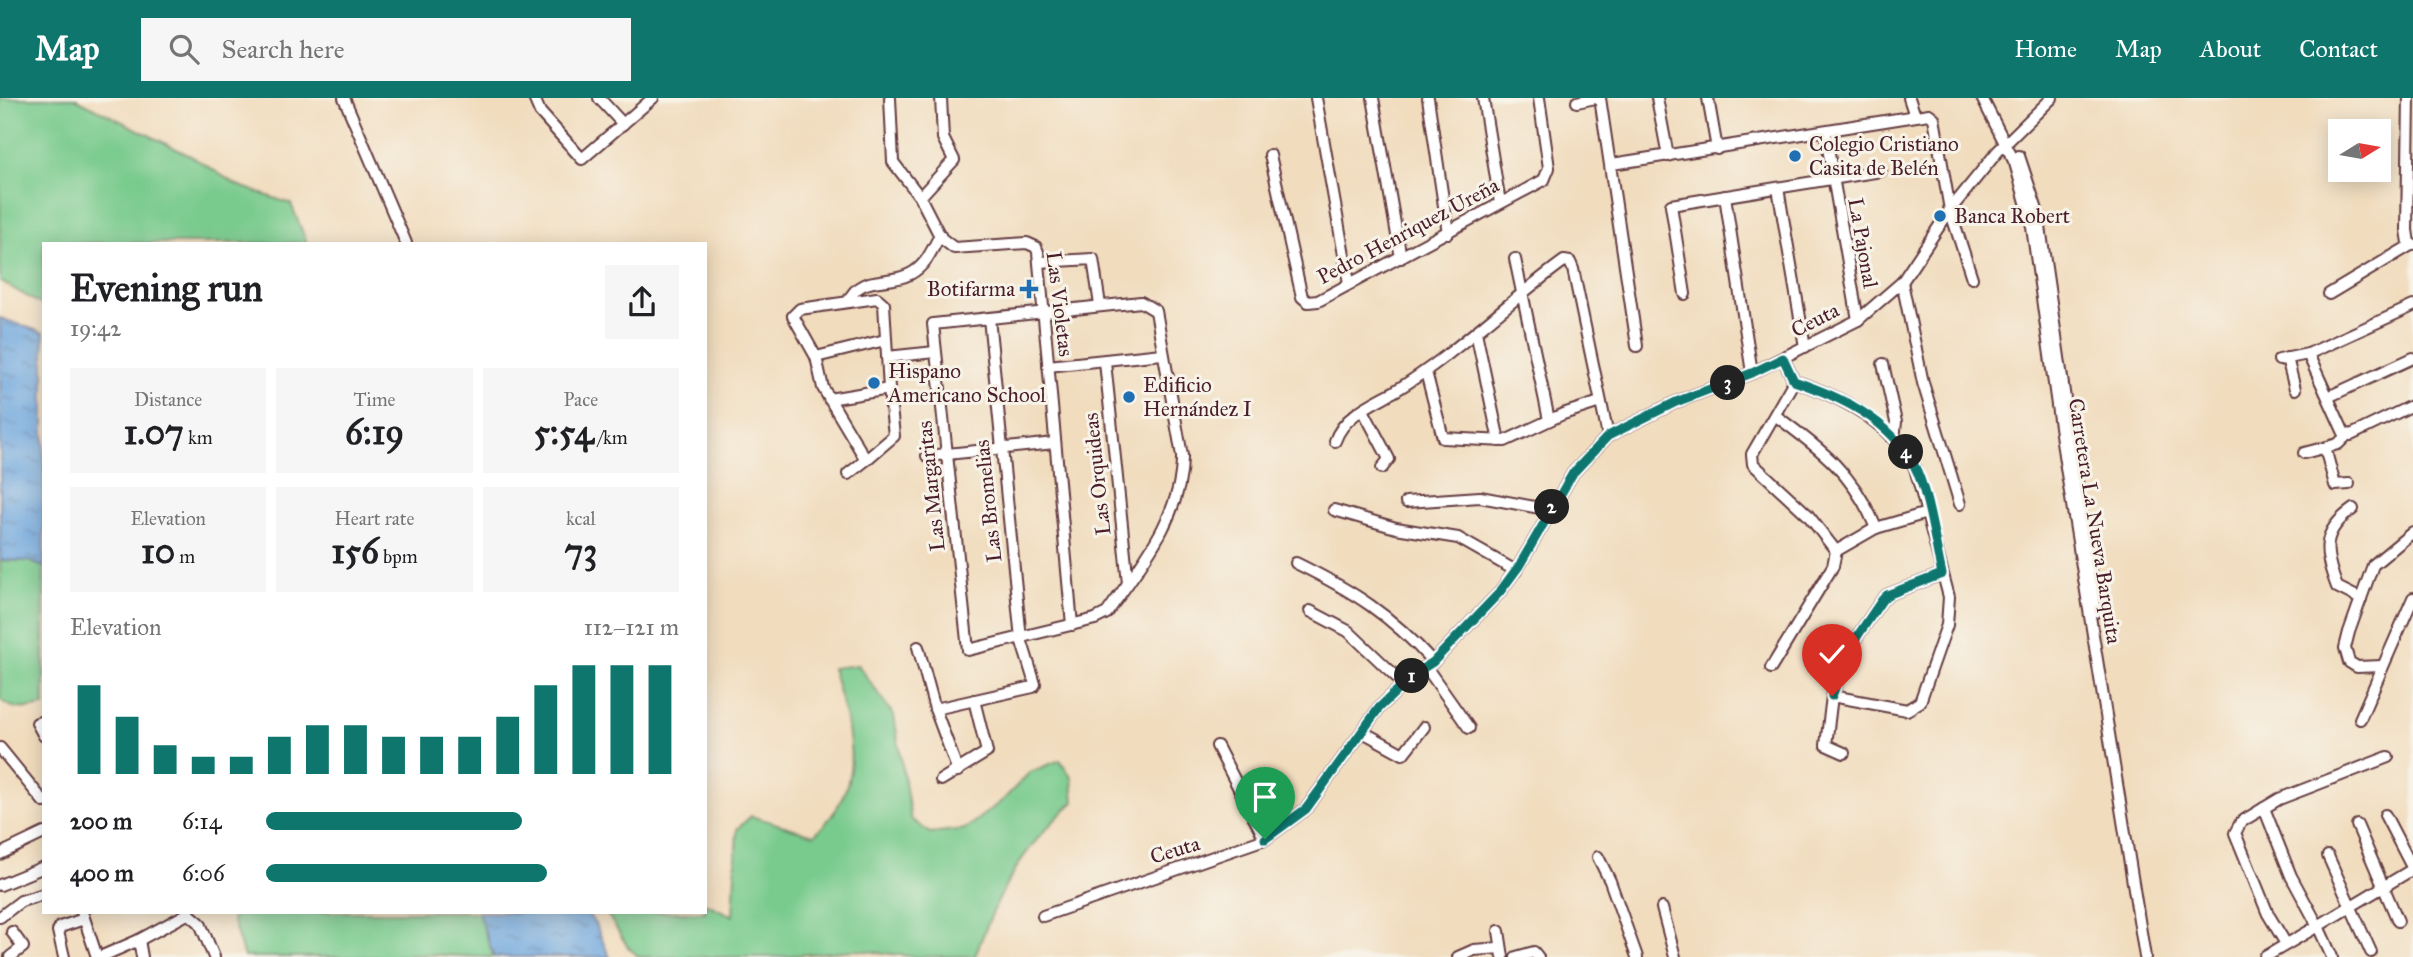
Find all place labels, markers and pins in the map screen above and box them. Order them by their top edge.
place label: Colegio Cristiano Casita de Belén [1809,131,1959,181]
marker: Colegio Cristiano Casita de Belén [1787,148,1803,164]
place label: Banca Robert [1954,203,2071,229]
marker: Banca Robert [1932,208,1948,224]
place label: Botifarma [927,276,1015,302]
marker: Botifarma [1021,281,1037,297]
place label: Hispano Americano School [887,358,1046,408]
pin: 3 [1710,366,1746,400]
place label: Edificio Hernández I [1143,372,1252,422]
marker: Hispano Americano School [866,375,882,391]
marker: Edificio Hernández I [1121,389,1137,405]
pin: 4 [1888,434,1924,470]
pin: 2 [1534,490,1570,524]
pin [1802,624,1862,696]
pin: 1 [1394,658,1430,694]
pin [1235,767,1295,839]

